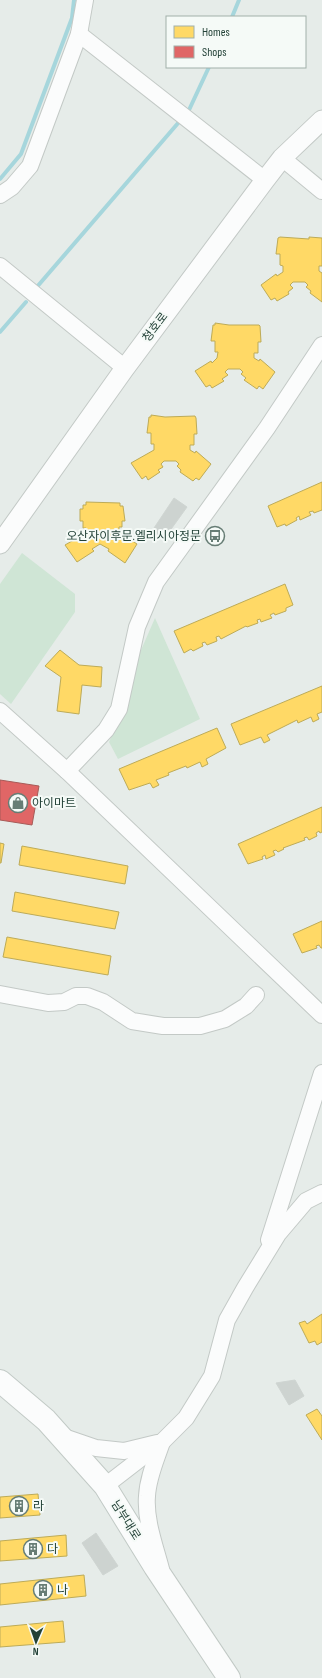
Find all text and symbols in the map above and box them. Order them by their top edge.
legend [166,16,306,68]
text: Homes [202,25,230,40]
text: Shops [202,45,227,60]
street label: 청호로 [139,310,171,345]
bus stop icon: 오산자이후문.엘리시아정문 [204,525,226,547]
place label: 오산자이후문.엘리시아정문 [66,529,201,544]
shop icon: 아이마트 [7,792,29,814]
place label: 아이마트 [32,796,76,811]
building icon: 라 [8,1495,30,1517]
street label: 남부대로 [108,1498,144,1543]
place label: 라 [33,1499,44,1514]
building icon: 다 [22,1538,44,1560]
place label: 다 [47,1542,58,1557]
building icon: 나 [32,1579,54,1601]
place label: 나 [57,1583,68,1598]
north arrow [16,1622,56,1662]
text: N [32,1645,39,1658]

